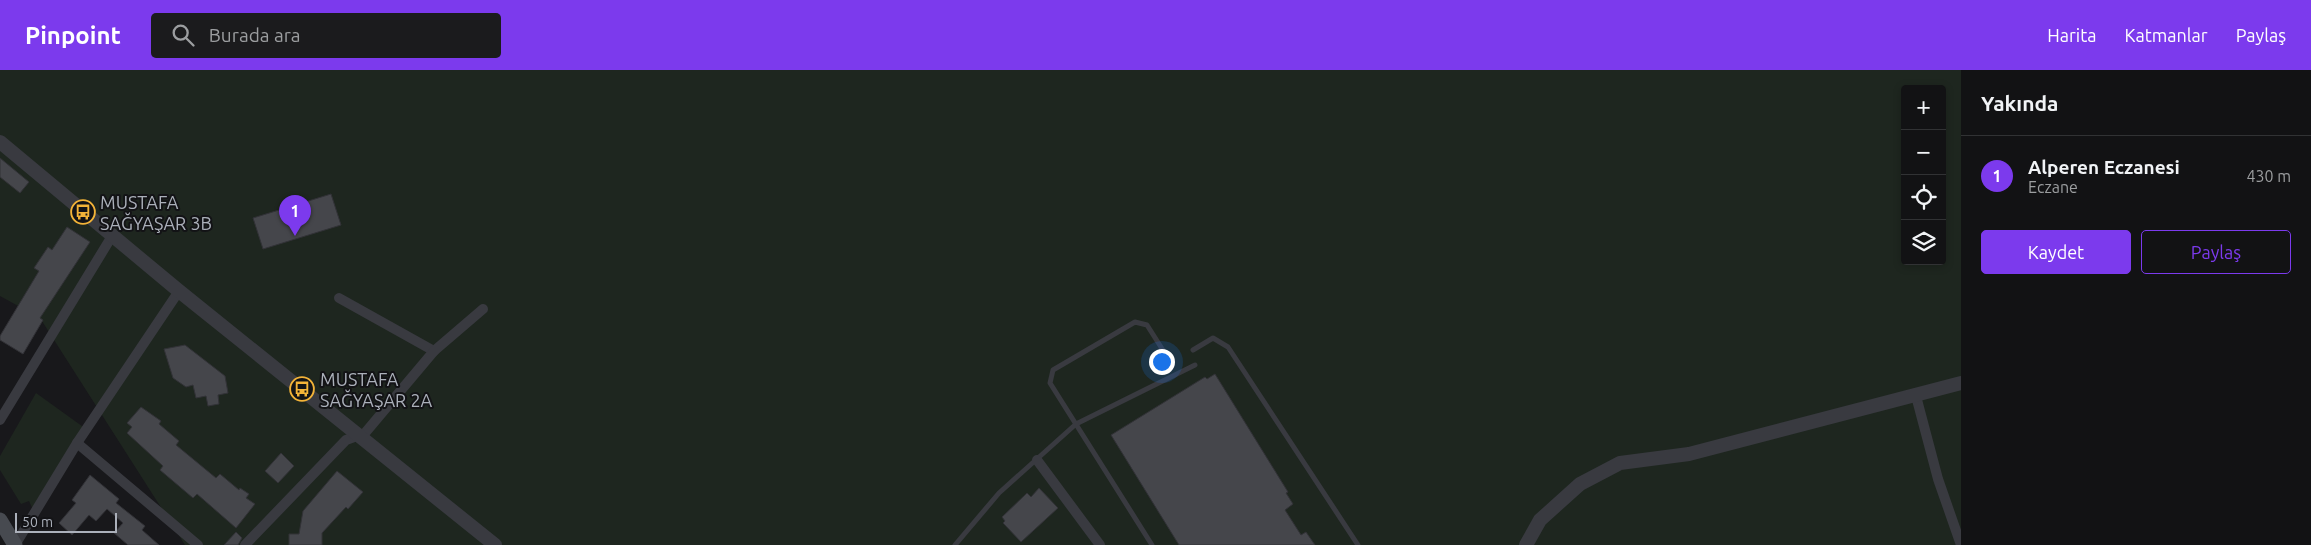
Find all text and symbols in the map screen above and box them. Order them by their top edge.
search box [151,13,501,58]
icon: search [169,21,197,49]
text: Pinpoint [25,22,121,49]
text: Burada ara [209,24,301,46]
text: Harita [2047,25,2097,45]
text: Katmanlar [2125,25,2208,45]
text: Paylaş [2236,25,2286,45]
map controls [1901,85,1946,265]
button: + [1901,85,1946,130]
text: Yakında [1981,91,2058,115]
button: − [1901,130,1946,175]
text: Alperen Eczanesi [2028,156,2180,178]
text: 1 [1992,167,2002,185]
text: 430 m [2246,167,2291,185]
button: locate [1901,175,1946,220]
text: Eczane [2028,178,2078,196]
place label: MUSTAFA SAĞYAŞAR 3B [100,192,212,233]
pin: 1 [279,195,311,236]
bus stop icon: MUSTAFA SAĞYAŞAR 3B [70,199,96,225]
button: layers [1901,220,1946,265]
button: Kaydet [1981,230,2131,274]
button: Paylaş [2141,230,2291,274]
your location [1149,349,1175,375]
place label: MUSTAFA SAĞYAŞAR 2A [320,369,433,410]
bus stop icon: MUSTAFA SAĞYAŞAR 2A [289,376,315,402]
scale bar [15,510,118,533]
text: 50 m [22,514,53,530]

